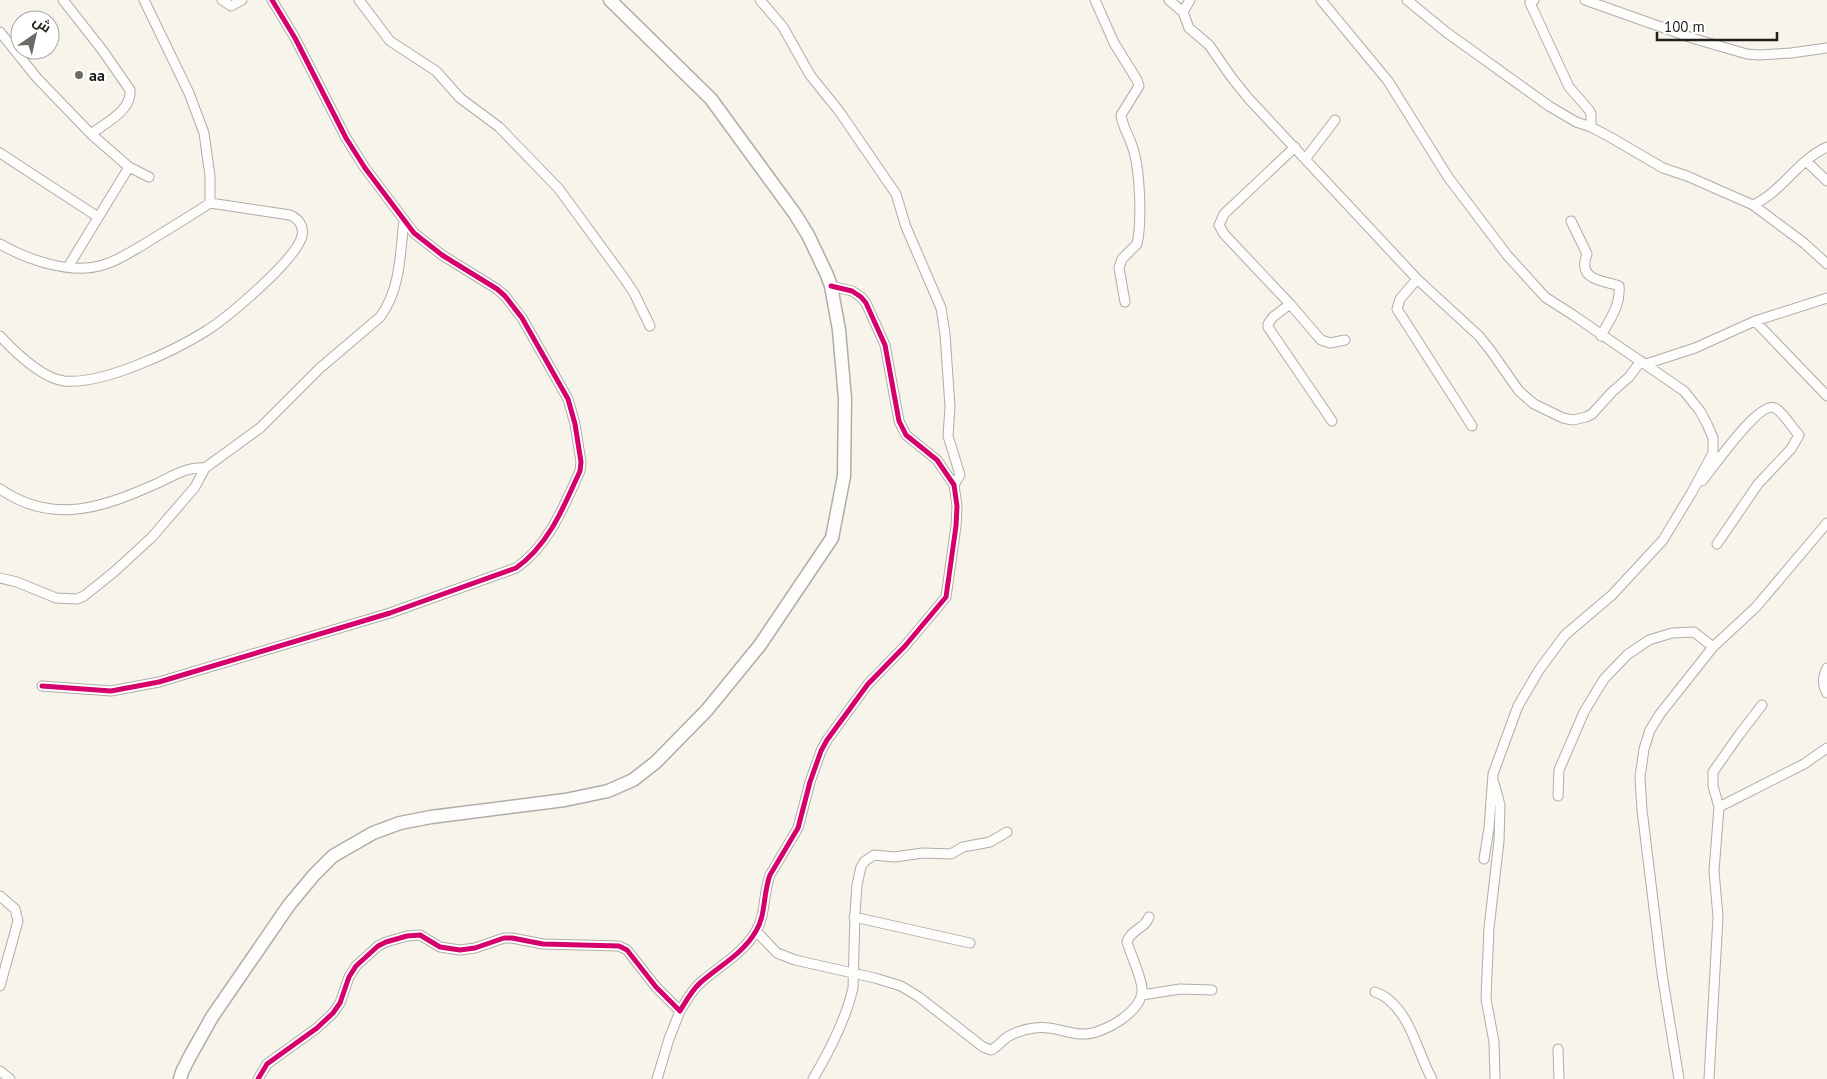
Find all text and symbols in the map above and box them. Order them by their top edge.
north arrow [10,10,60,60]
scale bar [1657,10,1777,42]
text: ش [30,12,55,37]
text: 100 m [1664,17,1705,36]
place label: aa [89,65,105,85]
marker: aa [73,69,85,81]

